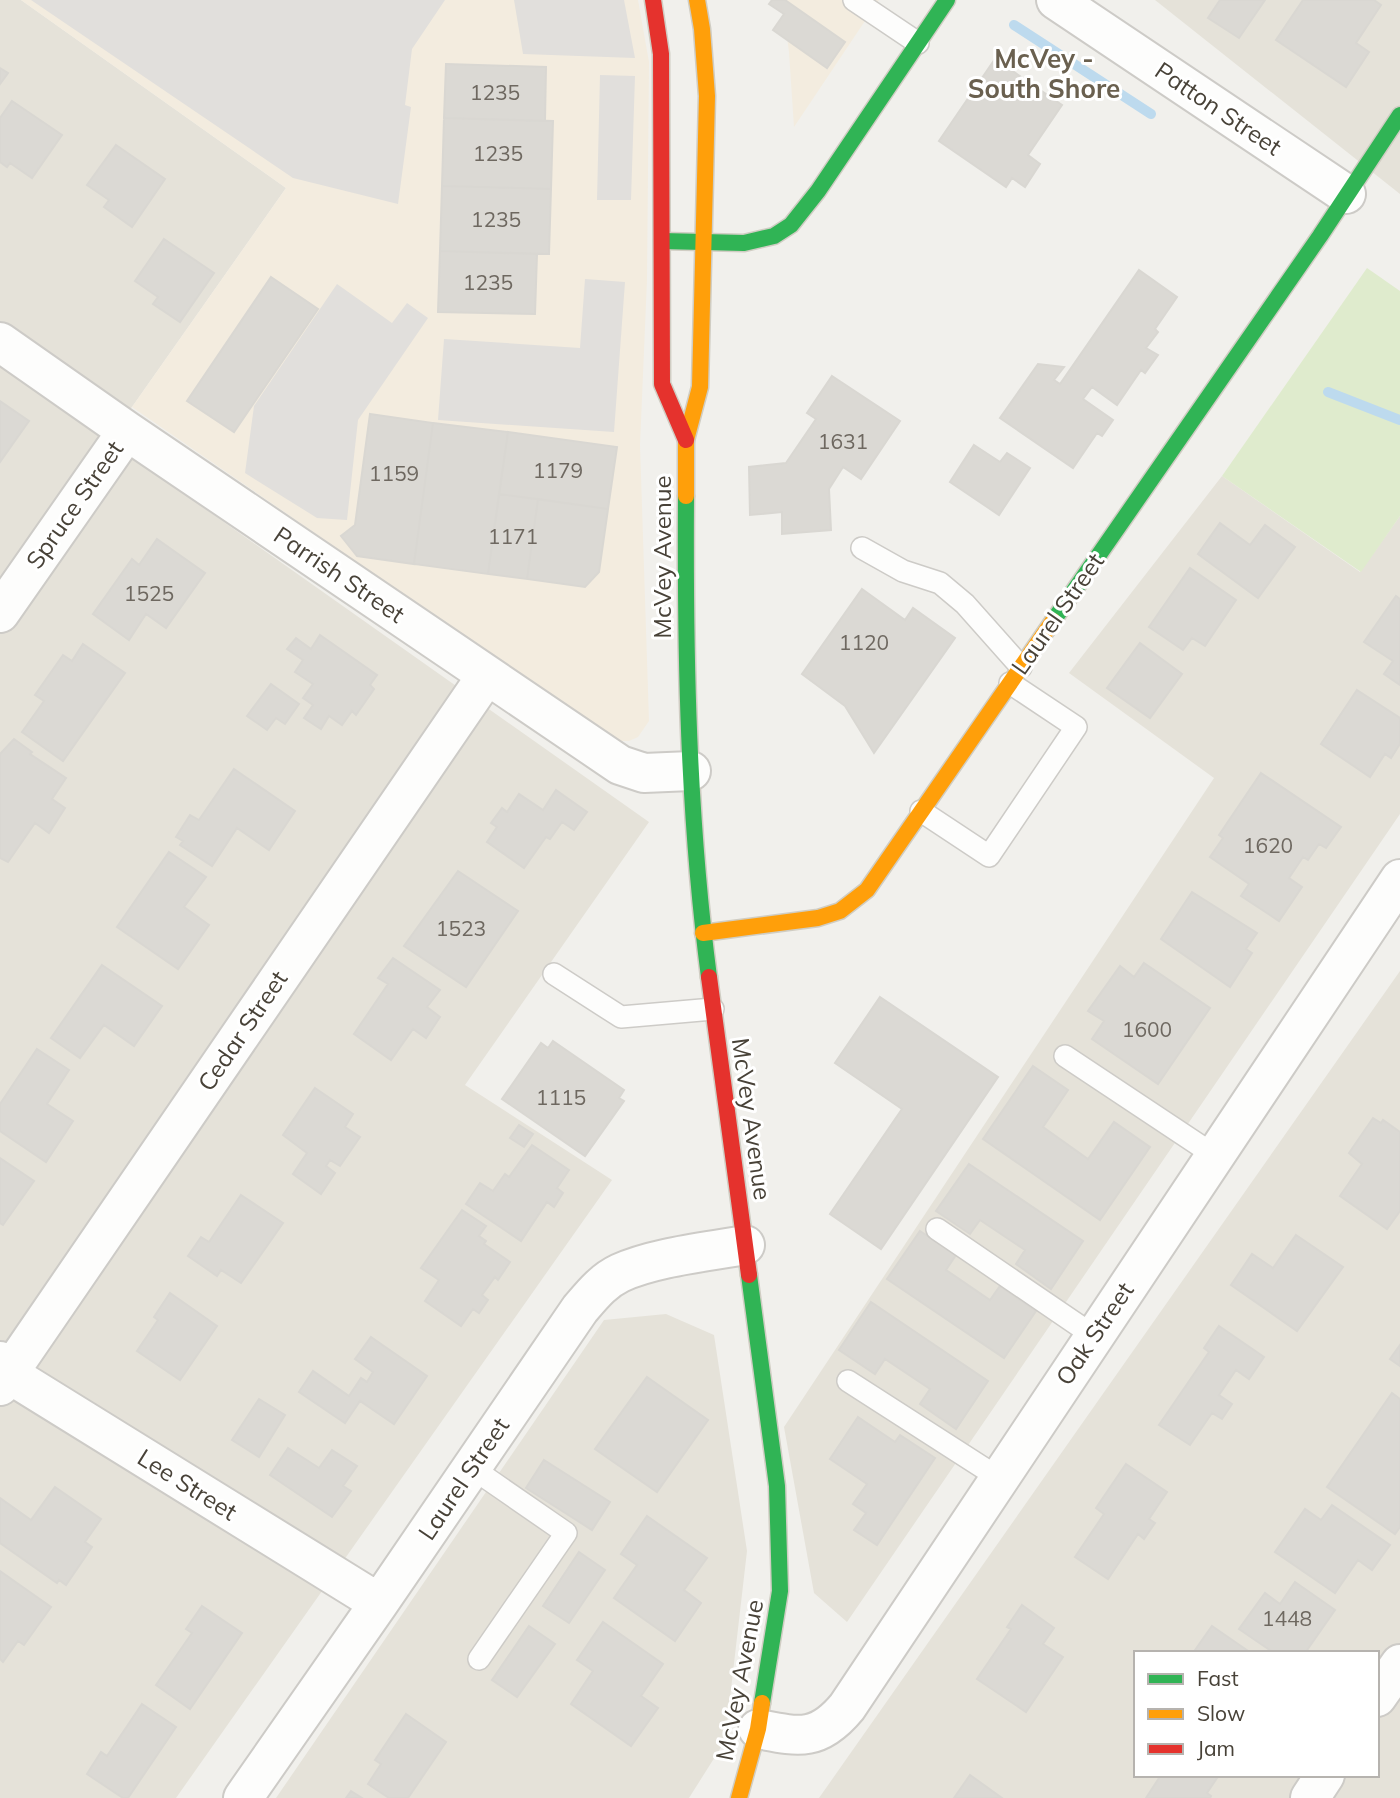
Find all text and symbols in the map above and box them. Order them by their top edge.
district label: McVey - South Shore [968,42,1120,105]
street label: Patton Street [1150,55,1288,161]
house number: 1235 [470,79,520,105]
house number: 1235 [473,140,523,166]
house number: 1235 [471,206,521,232]
house number: 1235 [463,269,513,295]
house number: 1631 [818,428,868,454]
street label: Spruce Street [19,435,129,574]
house number: 1179 [533,457,583,483]
house number: 1159 [369,460,419,486]
street label: McVey Avenue [647,475,677,639]
street label: Parrish Street [269,519,411,629]
house number: 1171 [488,523,538,549]
street label: Laurel Street [1004,547,1110,680]
house number: 1525 [124,580,174,606]
house number: 1120 [839,629,889,655]
house number: 1620 [1243,832,1293,858]
house number: 1523 [436,915,486,941]
street label: Cedar Street [191,965,293,1096]
house number: 1600 [1122,1016,1172,1042]
street label: McVey Avenue [726,1036,778,1202]
house number: 1115 [536,1084,586,1110]
street label: Oak Street [1049,1276,1140,1391]
street label: Laurel Street [411,1411,515,1545]
street label: Lee Street [132,1442,243,1526]
street label: McVey Avenue [709,1597,769,1763]
house number: 1448 [1262,1605,1312,1631]
legend [1134,1651,1379,1777]
text: Fast [1197,1665,1239,1691]
text: Slow [1197,1700,1245,1726]
text: Jam [1197,1735,1235,1761]

